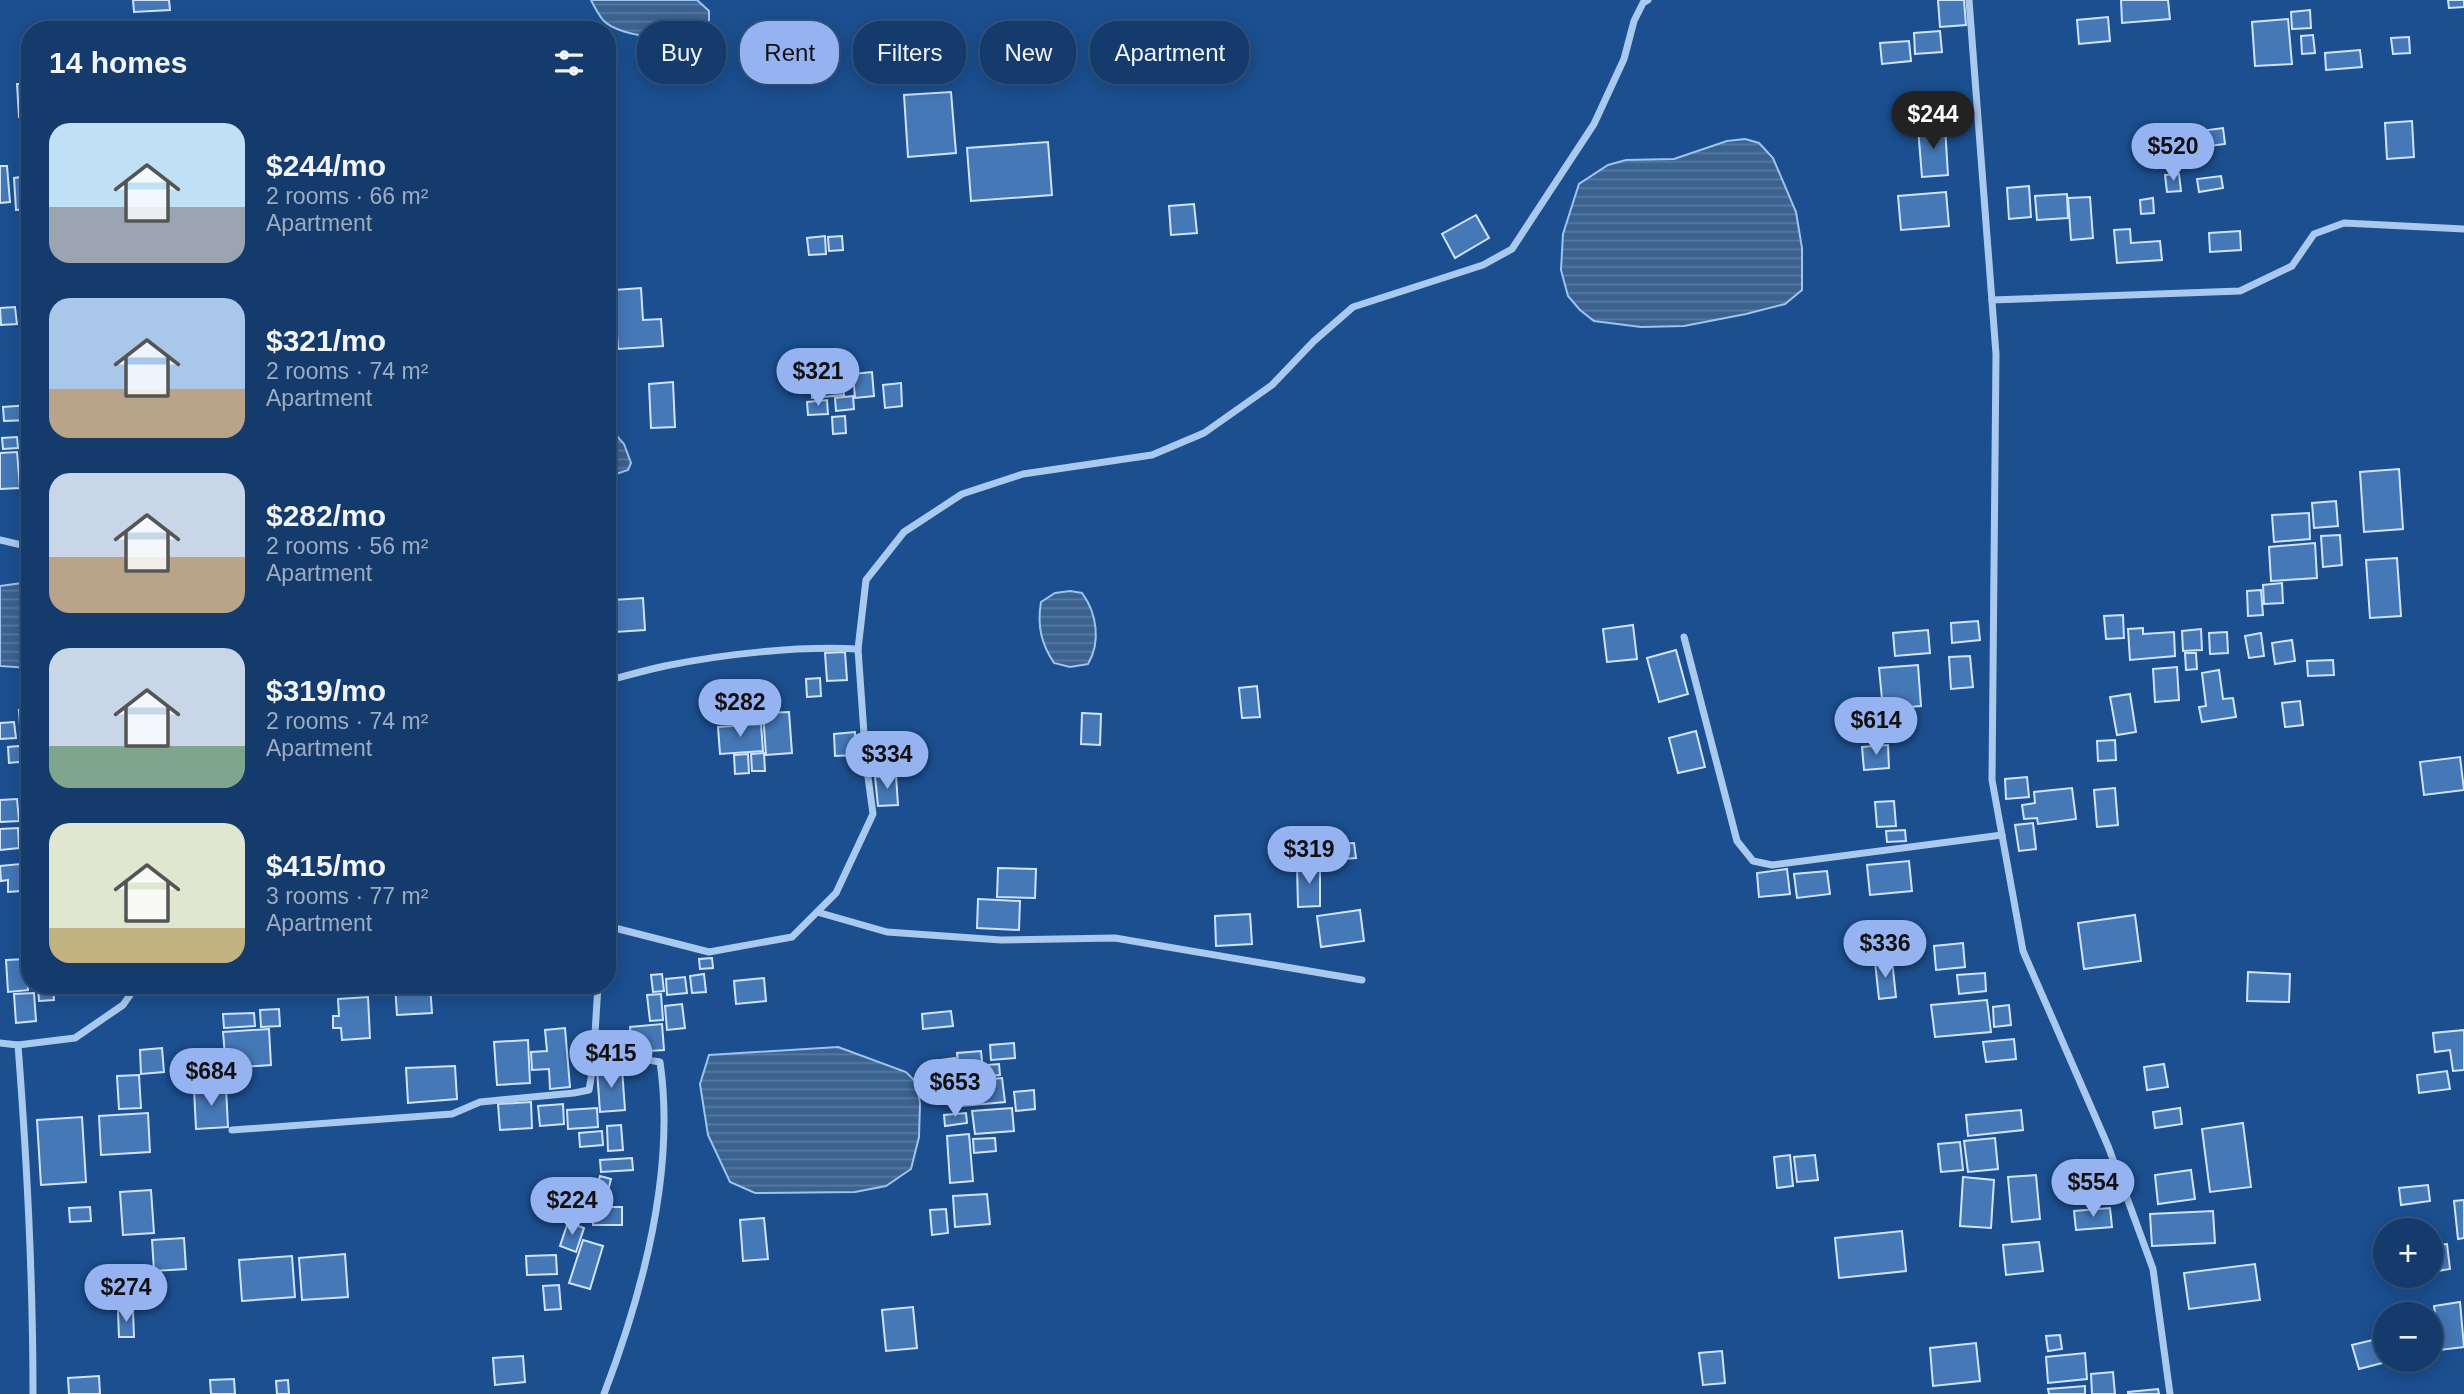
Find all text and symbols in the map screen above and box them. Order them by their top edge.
chip: Buy [637,21,726,84]
chip: Rent [740,21,839,84]
chip: Filters [853,21,966,84]
chip: New [980,21,1076,84]
chip: Apartment [1090,21,1249,84]
icon: filters [550,44,588,82]
text: 14 homes [49,46,187,79]
pin: $244 [1892,92,1974,151]
text: $244 [1907,101,1959,127]
pin: $520 [2132,124,2214,183]
text: $520 [2147,133,2199,159]
text: $244/mo [266,149,386,182]
icon: home [105,151,189,235]
text: 2 rooms · 66 m² [266,183,428,209]
text: Apartment [266,210,372,236]
text: $321/mo [266,324,386,357]
icon: home [105,326,189,410]
pin: $321 [777,348,859,408]
text: 2 rooms · 74 m² [266,358,428,384]
text: $321 [792,358,844,384]
text: Apartment [266,385,372,411]
text: $282/mo [266,499,386,532]
icon: home [105,501,189,585]
text: 2 rooms · 56 m² [266,533,428,559]
text: Apartment [266,560,372,586]
text: $319/mo [266,674,386,707]
icon: home [105,676,189,760]
pin: $282 [699,680,781,739]
text: $282 [714,689,766,715]
pin: $614 [1835,698,1917,757]
text: $614 [1850,707,1902,733]
text: 2 rooms · 74 m² [266,708,428,734]
pin: $334 [846,732,928,791]
text: Apartment [266,735,372,761]
text: $334 [861,741,913,767]
pin: $319 [1268,826,1350,886]
text: $319 [1283,836,1335,862]
text: $415/mo [266,849,386,882]
icon: home [105,851,189,935]
text: 3 rooms · 77 m² [266,883,428,909]
text: Apartment [266,910,372,936]
pin: $336 [1844,920,1926,980]
text: $336 [1859,930,1911,956]
pin: $415 [570,1030,652,1090]
text: $415 [585,1040,637,1066]
pin: $684 [170,1048,252,1108]
text: $684 [185,1058,237,1084]
pin: $653 [914,1060,996,1119]
text: $653 [929,1069,981,1095]
pin: $554 [2052,1160,2134,1219]
text: $554 [2067,1169,2119,1195]
pin: $224 [531,1178,613,1237]
text: $224 [546,1187,598,1213]
map controls [2373,1218,2443,1372]
button: + [2373,1218,2443,1288]
pin: $274 [85,1264,167,1324]
text: $274 [100,1274,152,1300]
button: − [2373,1302,2443,1372]

